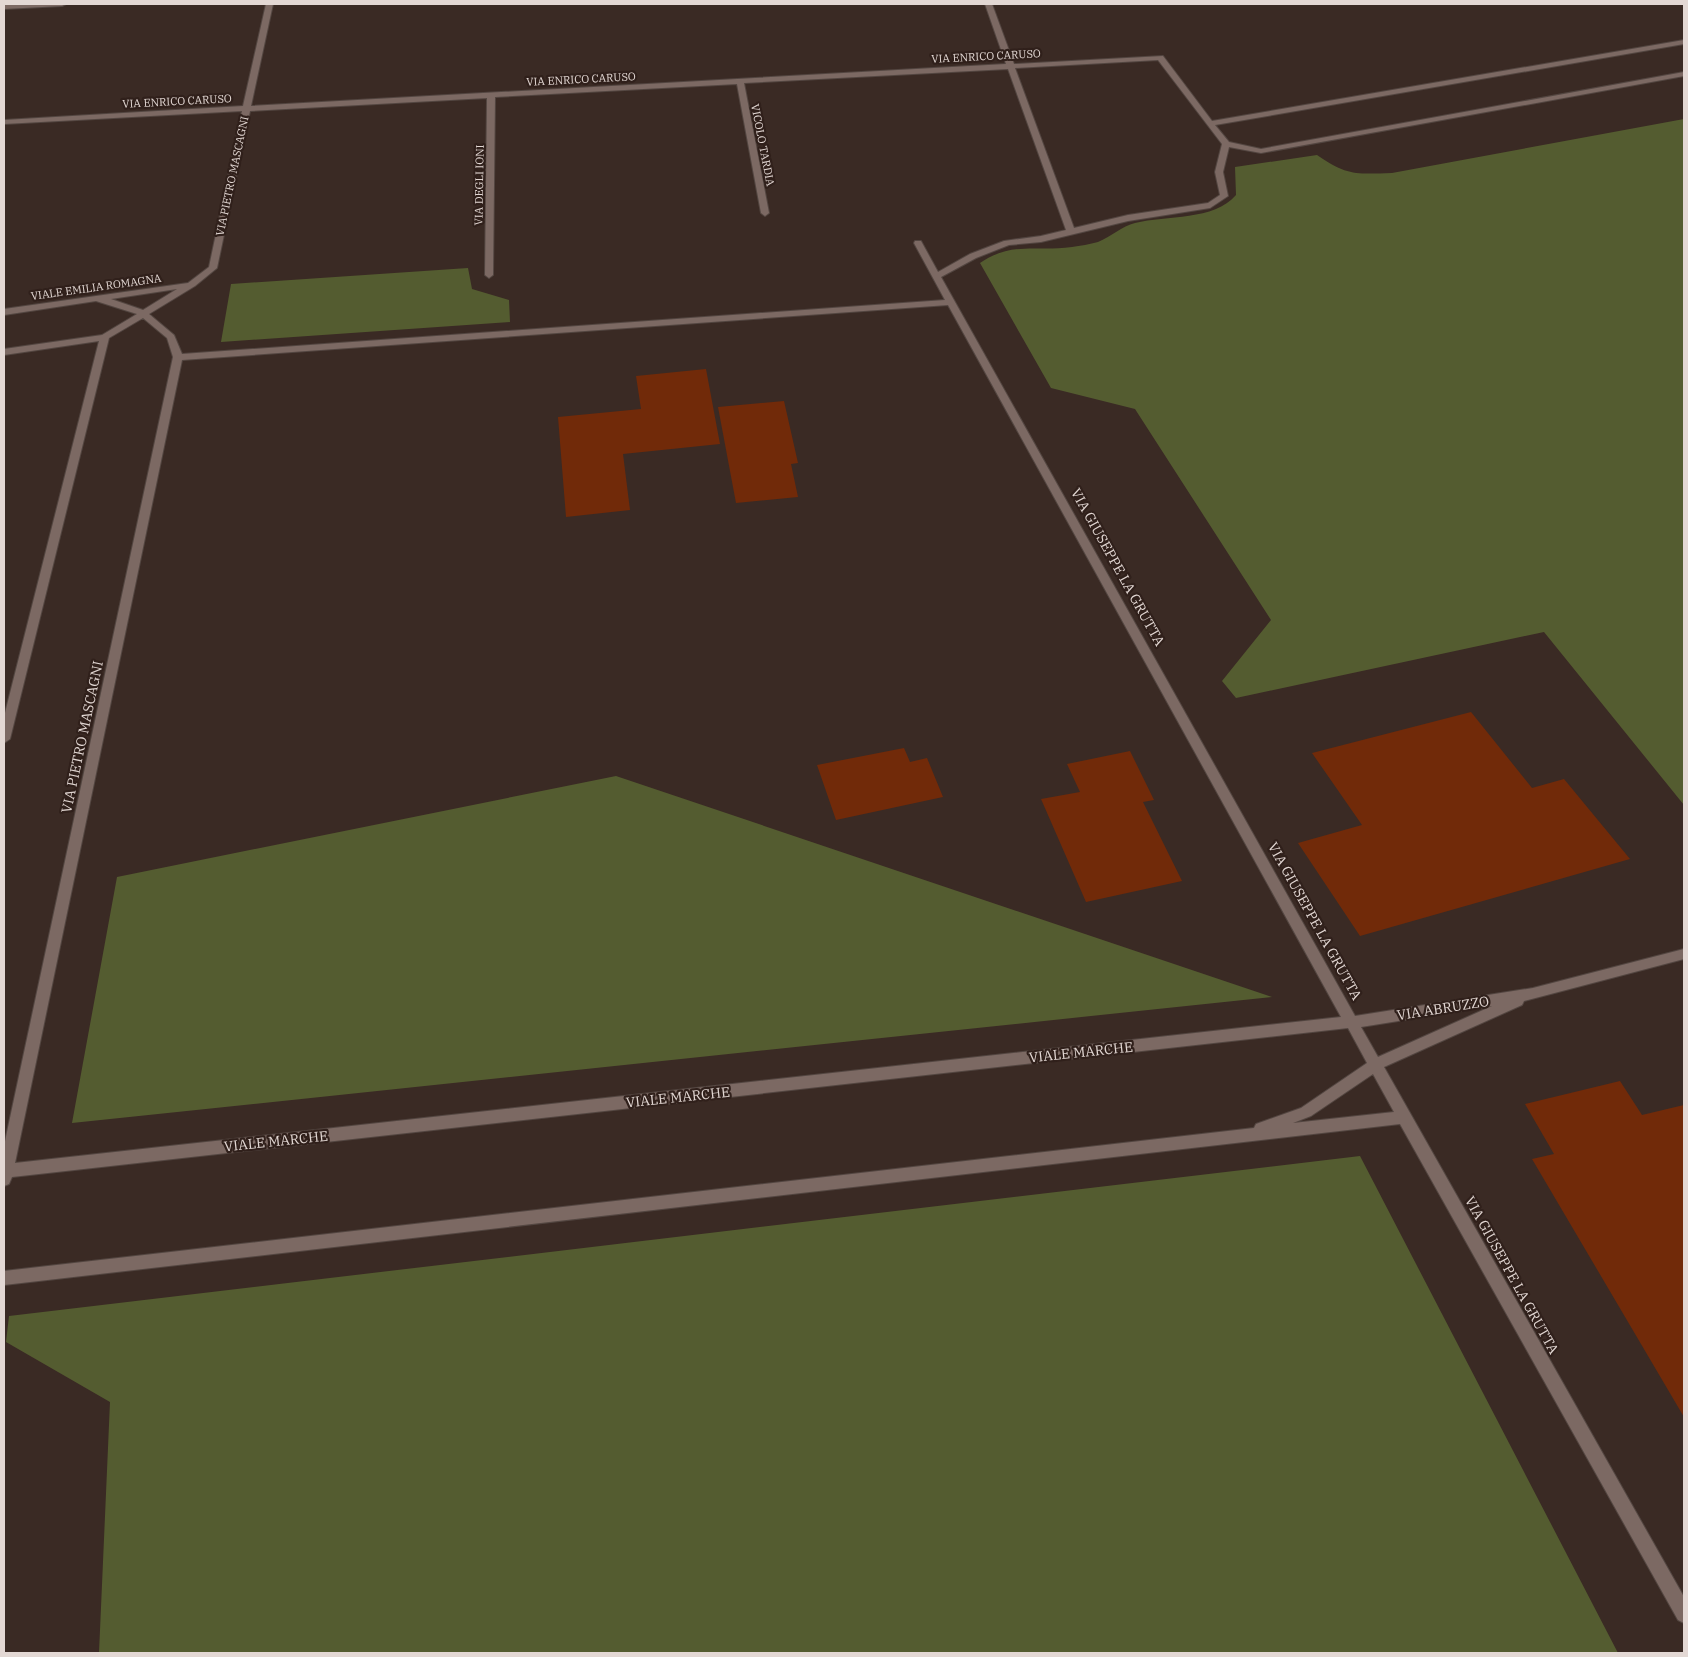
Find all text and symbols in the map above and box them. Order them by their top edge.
street label: VIA ENRICO CARUSO [931,46,1041,66]
street label: VIA ENRICO CARUSO [526,69,636,89]
street label: VIA ENRICO CARUSO [122,91,232,111]
street label: VICOLO TARDIA [748,103,778,188]
street label: VIA PIETRO MASCAGNI [212,115,252,237]
street label: VIA DEGLI IONI [471,144,487,226]
street label: VIALE EMILIA ROMAGNA [30,271,163,303]
street label: VIA GIUSEPPE LA GRUTTA [1067,485,1169,649]
street label: VIA PIETRO MASCAGNI [57,659,107,815]
street label: VIA GIUSEPPE LA GRUTTA [1264,839,1366,1003]
street label: VIA ABRUZZO [1396,992,1490,1024]
street label: VIALE MARCHE [1028,1038,1134,1066]
street label: VIALE MARCHE [625,1083,731,1111]
street label: VIALE MARCHE [223,1127,329,1155]
street label: VIA GIUSEPPE LA GRUTTA [1461,1193,1563,1357]

